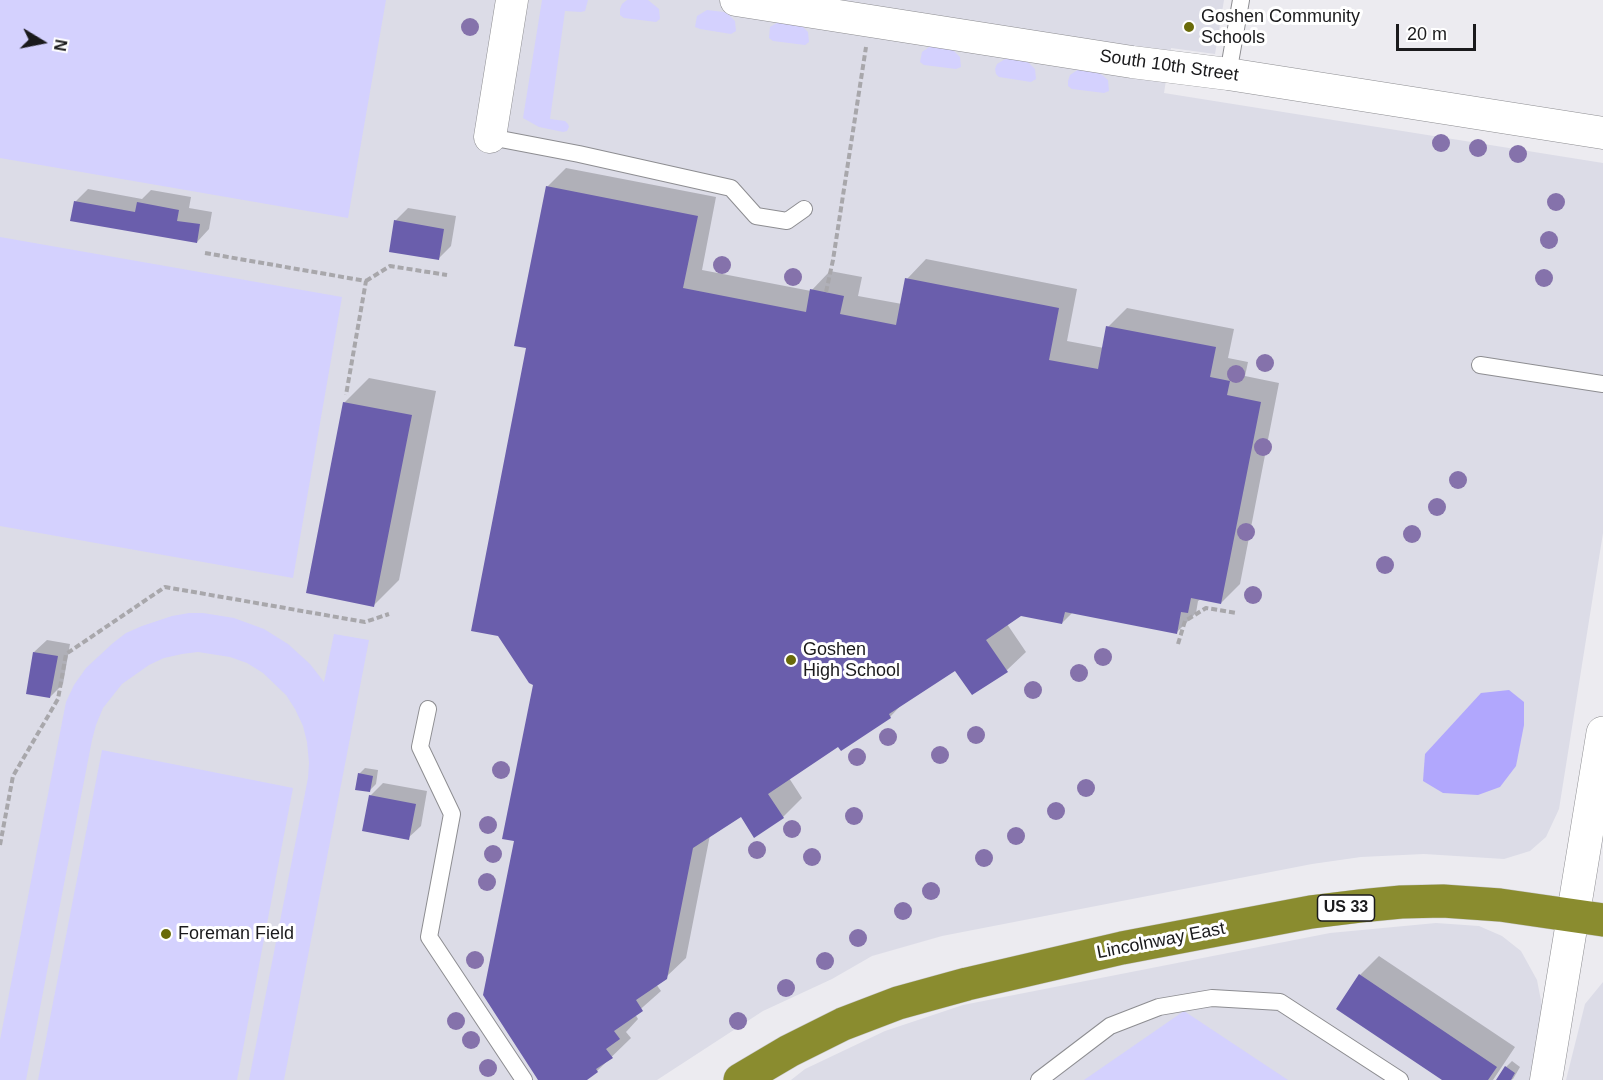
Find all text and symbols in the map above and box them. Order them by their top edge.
place label: Goshen Community Schools [1201,6,1360,48]
north arrow [12,12,72,72]
scale bar [1399,12,1478,50]
marker: Goshen Community Schools [1182,20,1196,34]
text: 20 m [1407,24,1447,44]
text: N [51,38,70,52]
street label: South 10th Street [1098,46,1240,86]
place label: Goshen High School [803,639,900,682]
marker: Goshen High School [784,653,798,667]
road number: US 33 [1318,895,1374,921]
street label: Lincolnway East [1095,918,1227,964]
place label: Foreman Field [178,923,294,945]
marker: Foreman Field [159,927,173,941]

